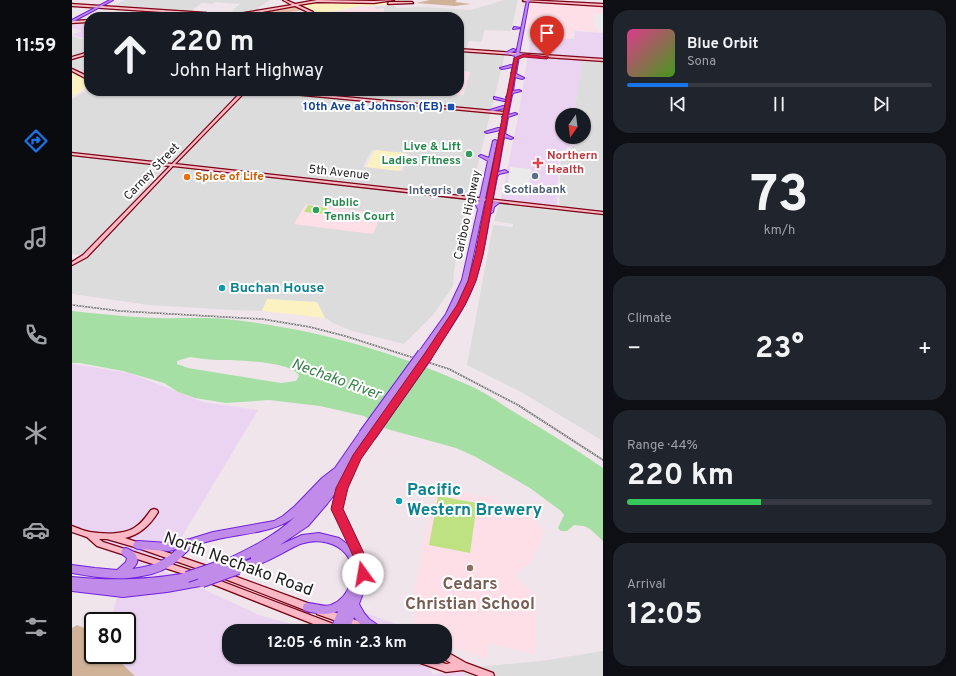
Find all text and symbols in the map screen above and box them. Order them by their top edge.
pin [530,16,564,57]
icon: arrive [536,22,558,44]
text: 220 m [170,25,254,61]
icon: ahead [104,28,156,80]
text: 11:59 [16,35,56,58]
text: Blue Orbit [687,35,758,54]
text: Sona [687,54,716,70]
text: John Hart Highway [170,60,324,83]
icon: previous [667,93,689,115]
icon: pause [768,93,790,115]
icon: next [870,93,892,115]
place label: 10th Ave at Johnson (EB) [303,99,443,115]
marker: 10th Ave at Johnson (EB) [446,102,456,112]
north arrow [555,108,591,144]
map controls [555,108,591,144]
icon: directions [22,127,50,155]
place label: Live & Lift Ladies Fitness [382,139,461,169]
street label: Carney Street [120,140,184,204]
place label: Northern Health [547,148,598,178]
marker: Live & Lift Ladies Fitness [464,149,474,159]
marker: Northern Health [532,157,544,169]
street label: 5th Avenue [308,162,370,184]
text: 73 [750,164,809,230]
place label: Spice of Life [195,169,264,185]
street label: Cariboo Highway [451,169,485,261]
marker: Scotiabank [530,171,540,181]
marker: Spice of Life [182,172,192,182]
place label: Scotiabank [504,182,566,198]
place label: Integris [409,183,452,199]
marker: Integris [455,186,465,196]
place label: Public Tennis Court [324,195,395,225]
marker: Public Tennis Court [311,205,321,215]
text: km/h [764,223,795,239]
icon: music [22,224,50,252]
place label: Buchan House [230,280,324,297]
marker: Buchan House [217,283,227,293]
text: Climate [627,311,672,327]
icon: phone [22,321,50,349]
text: 23° [755,331,804,368]
text: − [627,336,641,363]
text: + [918,336,932,363]
water label: Nechako River [289,355,384,405]
icon: climate [22,419,50,447]
text: Range · 44% [627,438,698,454]
text: 220 km [627,458,734,495]
place label: Pacific Western Brewery [407,480,543,522]
marker: Pacific Western Brewery [394,496,404,506]
icon: car [22,516,50,544]
street label: North Nechako Road [160,528,316,602]
position arrow [342,553,384,595]
marker: Cedars Christian School [465,563,475,573]
place label: Cedars Christian School [405,574,535,616]
text: Arrival [627,577,666,593]
text: 12:05 [627,597,703,634]
speed limit sign: 80 [84,612,136,664]
icon: filters [22,613,50,641]
text: 12:05 · 6 min · 2.3 km [267,634,407,653]

